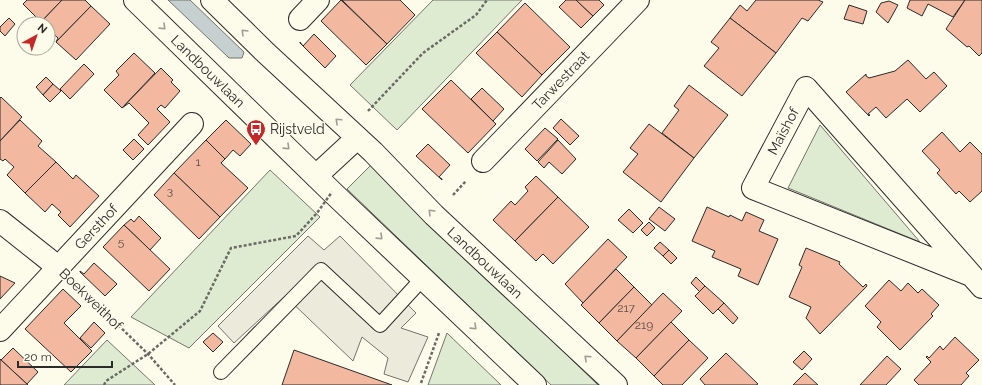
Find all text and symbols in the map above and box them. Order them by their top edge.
north arrow [16,16,56,56]
text: N [35,21,50,36]
one-way arrow [158,22,166,30]
one-way arrow [241,29,249,37]
street label: Landbouwlaan [168,32,248,111]
street label: Tarwestraat [529,47,593,113]
street label: Maïshof [764,104,803,157]
bus stop icon: Rijstveld [245,118,267,146]
one-way arrow [335,119,343,126]
place label: Rijstveld [270,121,325,137]
one-way arrow [282,142,290,150]
house number: 1 [195,155,201,169]
house number: 3 [167,184,173,198]
street label: Gersthof [71,200,122,253]
one-way arrow [428,209,436,217]
street label: Landbouwlaan [444,224,526,302]
one-way arrow [375,232,383,240]
house number: 5 [118,235,125,249]
street label: Boekweithof [56,265,127,334]
house number: 217 [617,301,635,315]
house number: 219 [635,318,653,332]
one-way arrow [469,322,477,330]
scale bar [18,343,112,369]
text: 20 m [24,350,52,364]
one-way arrow [585,356,592,363]

